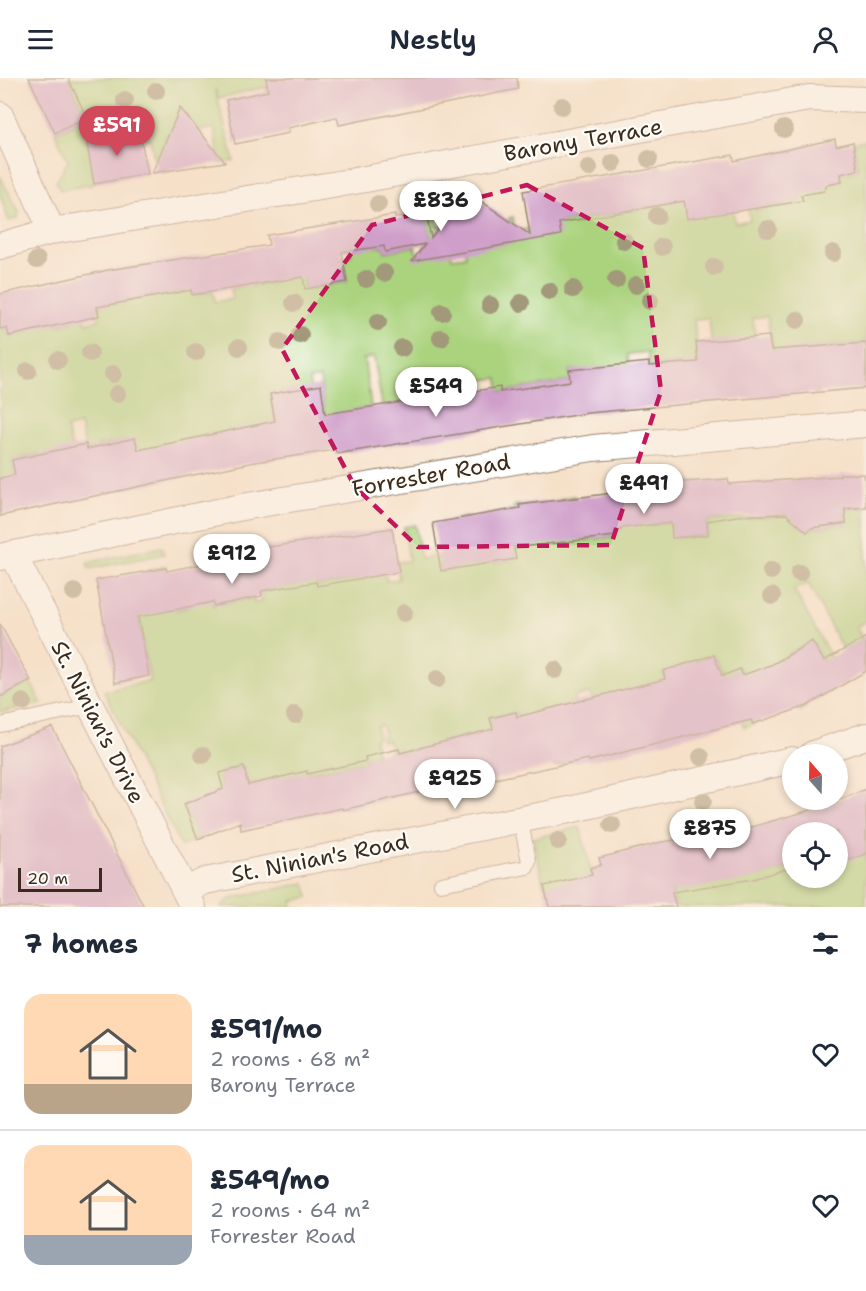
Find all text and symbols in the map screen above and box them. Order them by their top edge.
text: Nestly [389,21,477,58]
icon: menu [24,23,57,56]
icon: person [809,23,842,56]
pin: £591 [81,106,153,157]
text: £591 [93,112,141,138]
street label: Barony Terrace [501,112,665,168]
pin: £836 [405,181,477,232]
text: £836 [413,187,469,213]
pin: £549 [400,367,472,418]
text: £549 [409,373,463,399]
street label: Forrester Road [350,447,512,503]
pin: £491 [608,464,680,515]
text: £491 [619,470,669,496]
pin: £912 [196,534,268,585]
text: £912 [207,540,257,566]
street label: St. Ninian's Drive [44,636,152,808]
north arrow [782,744,848,810]
map controls [782,744,848,888]
pin: £925 [419,759,491,810]
text: £925 [428,765,482,791]
pin: £875 [674,809,746,860]
text: £875 [683,815,737,841]
button: locate [782,822,848,888]
street label: St. Ninian's Road [229,827,411,889]
scale bar [18,865,102,892]
text: 20 m [27,868,68,889]
text: 7 homes [24,926,138,961]
icon: filters [809,927,842,960]
text: £591/mo [210,1011,322,1046]
icon: home [72,1018,144,1090]
icon: heart [809,1038,842,1071]
text: 2 rooms · 68 m² [210,1046,370,1072]
text: Barony Terrace [210,1072,356,1098]
text: £549/mo [210,1162,330,1197]
icon: home [72,1169,144,1241]
icon: heart [809,1189,842,1222]
text: 2 rooms · 64 m² [210,1197,370,1223]
text: Forrester Road [210,1223,356,1249]

